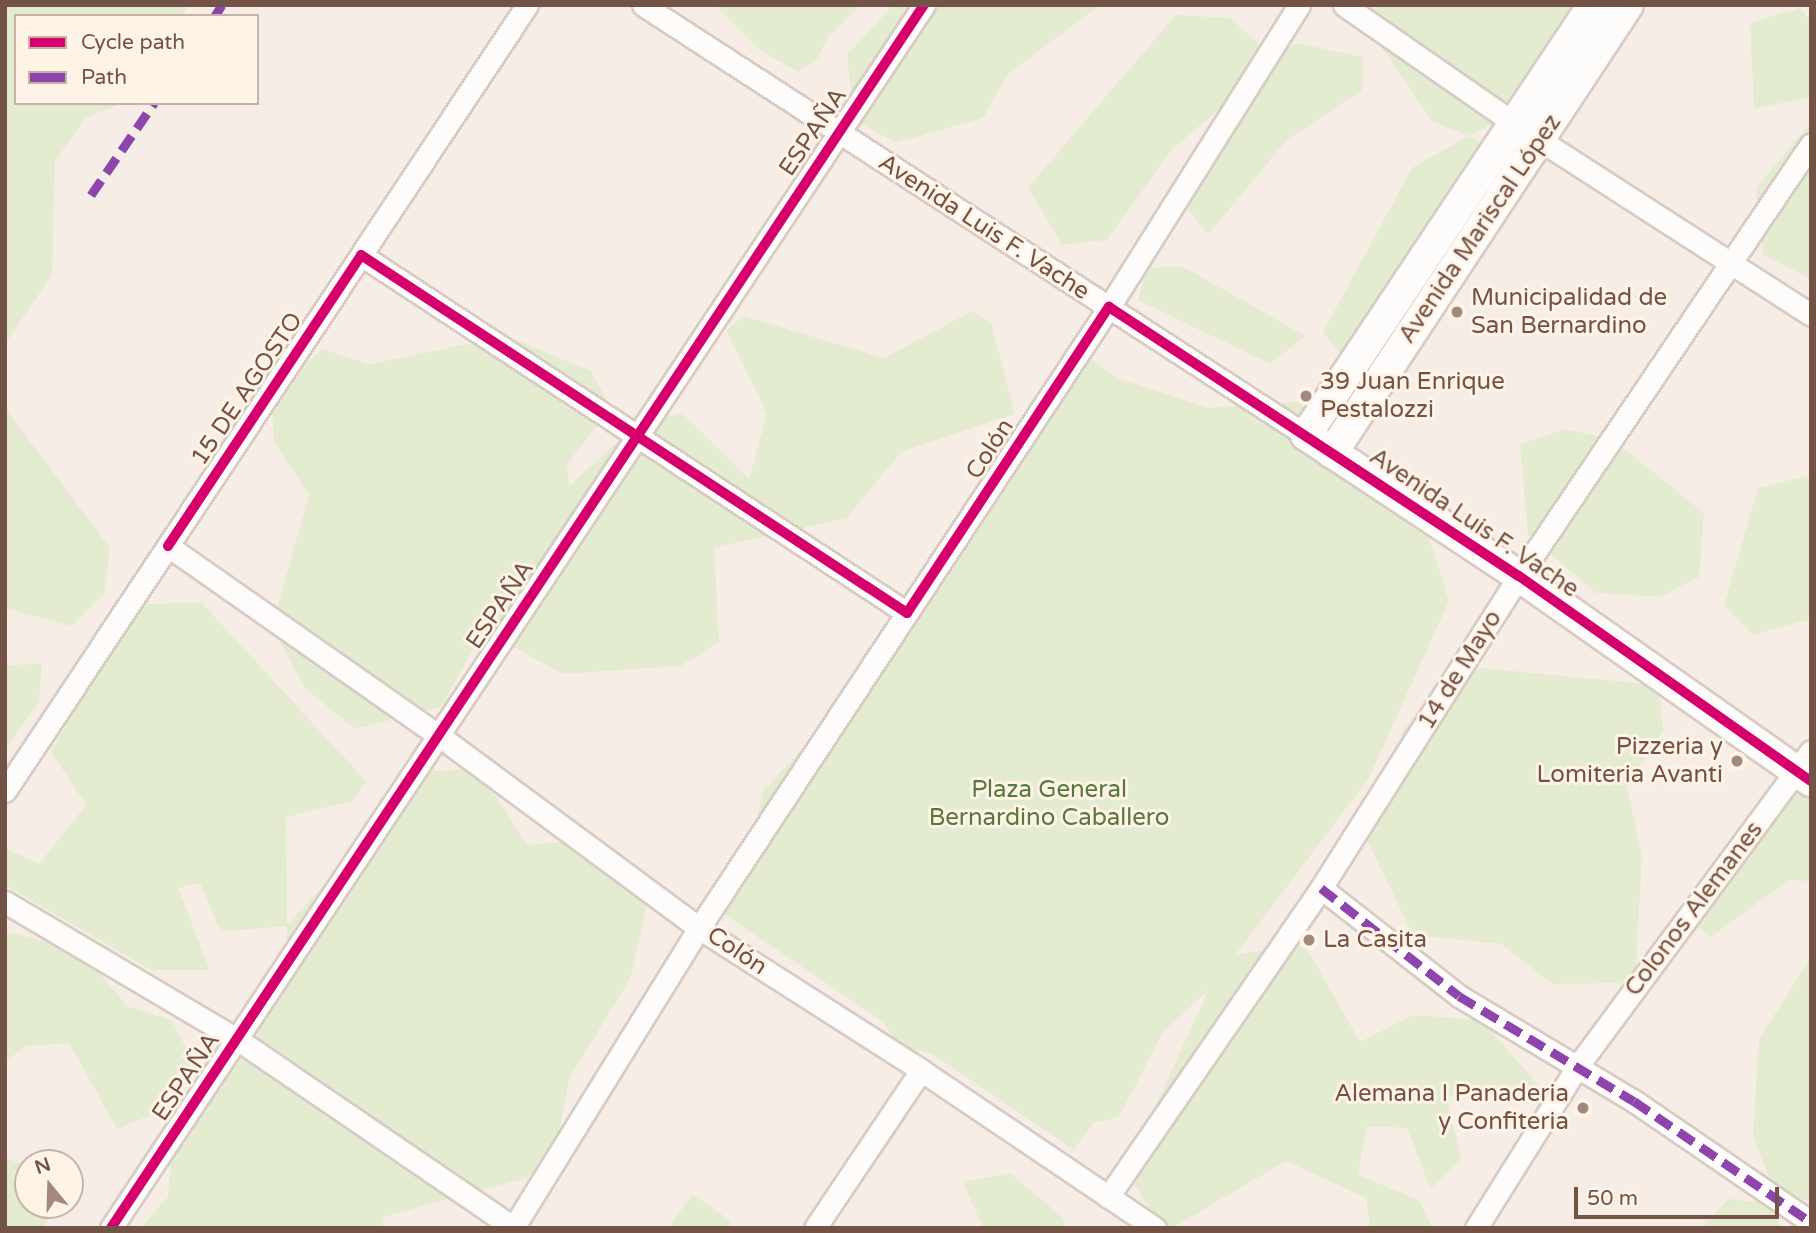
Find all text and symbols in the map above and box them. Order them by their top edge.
legend [14,14,259,105]
text: Cycle path [81,30,185,55]
text: Path [81,65,127,90]
street label: ESPAÑA [773,82,853,182]
street label: Avenida Mariscal López [1393,109,1567,349]
street label: Avenida Luis F. Vache [873,148,1095,306]
place label: Municipalidad de San Bernardino [1471,284,1667,340]
marker: Municipalidad de San Bernardino [1449,304,1465,320]
street label: 15 DE AGOSTO [185,307,309,471]
place label: 39 Juan Enrique Pestalozzi [1320,368,1505,424]
marker: 39 Juan Enrique Pestalozzi [1298,388,1314,404]
street label: Colón [960,413,1020,485]
street label: Avenida Luis F. Vache [1364,442,1584,604]
street label: ESPAÑA [460,555,540,655]
street label: 14 de Mayo [1412,605,1508,735]
place label: Pizzeria y Lomiteria Avanti [1537,733,1723,789]
marker: Pizzeria y Lomiteria Avanti [1729,753,1745,769]
park label: Plaza General Bernardino Caballero [929,776,1169,832]
street label: Colonos Alemanes [1619,816,1769,1002]
street label: Colón [702,921,772,981]
place label: La Casita [1323,926,1427,954]
marker: La Casita [1301,932,1317,948]
street label: ESPAÑA [146,1027,226,1127]
place label: Alemana I Panaderia y Confiteria [1334,1080,1569,1136]
marker: Alemana I Panaderia y Confiteria [1575,1100,1591,1116]
north arrow [14,1149,84,1219]
text: N [32,1153,54,1179]
scale bar [1578,1174,1783,1218]
text: 50 m [1587,1186,1638,1211]

